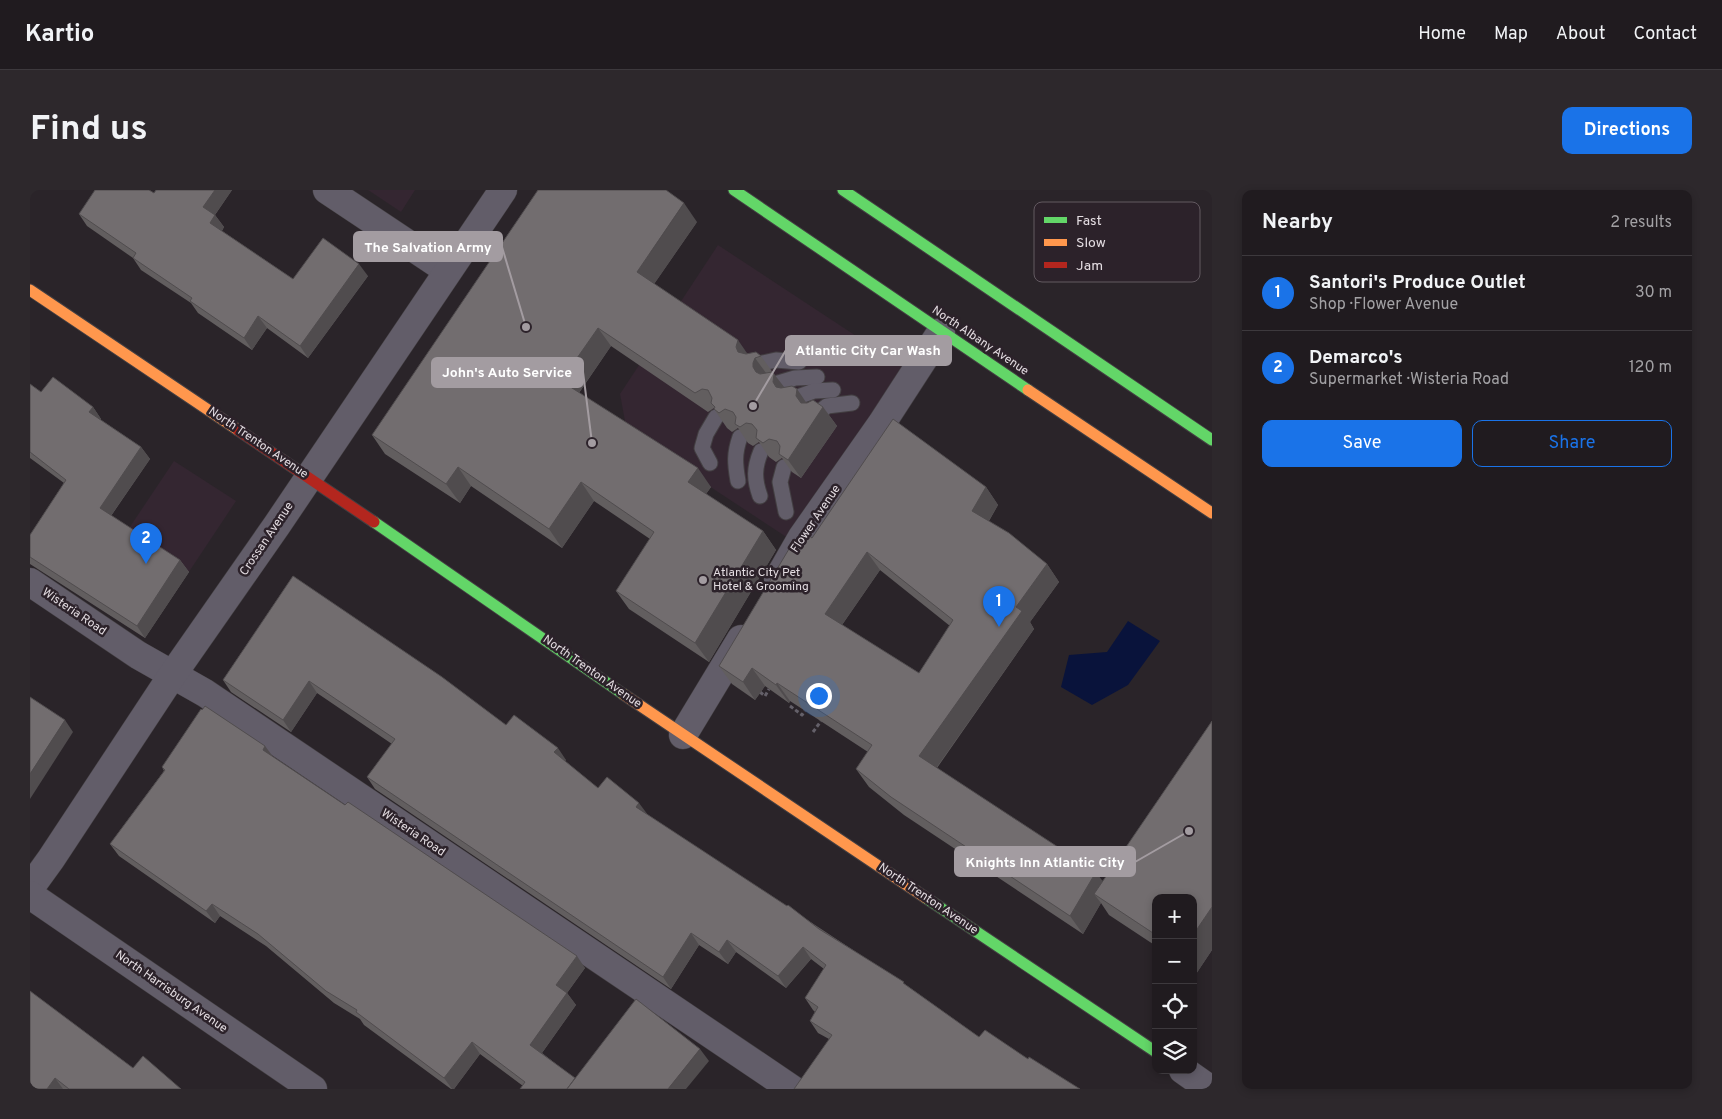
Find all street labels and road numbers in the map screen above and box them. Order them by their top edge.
street label: North Albany Avenue [928,303,1032,379]
street label: North Trenton Avenue [205,404,311,482]
street label: Flower Avenue [787,482,845,556]
street label: Crossan Avenue [236,499,298,579]
street label: Wisteria Road [39,585,109,639]
street label: North Trenton Avenue [539,632,645,712]
street label: Wisteria Road [378,806,448,860]
street label: North Trenton Avenue [875,860,981,938]
street label: North Harrisburg Avenue [112,947,230,1037]

